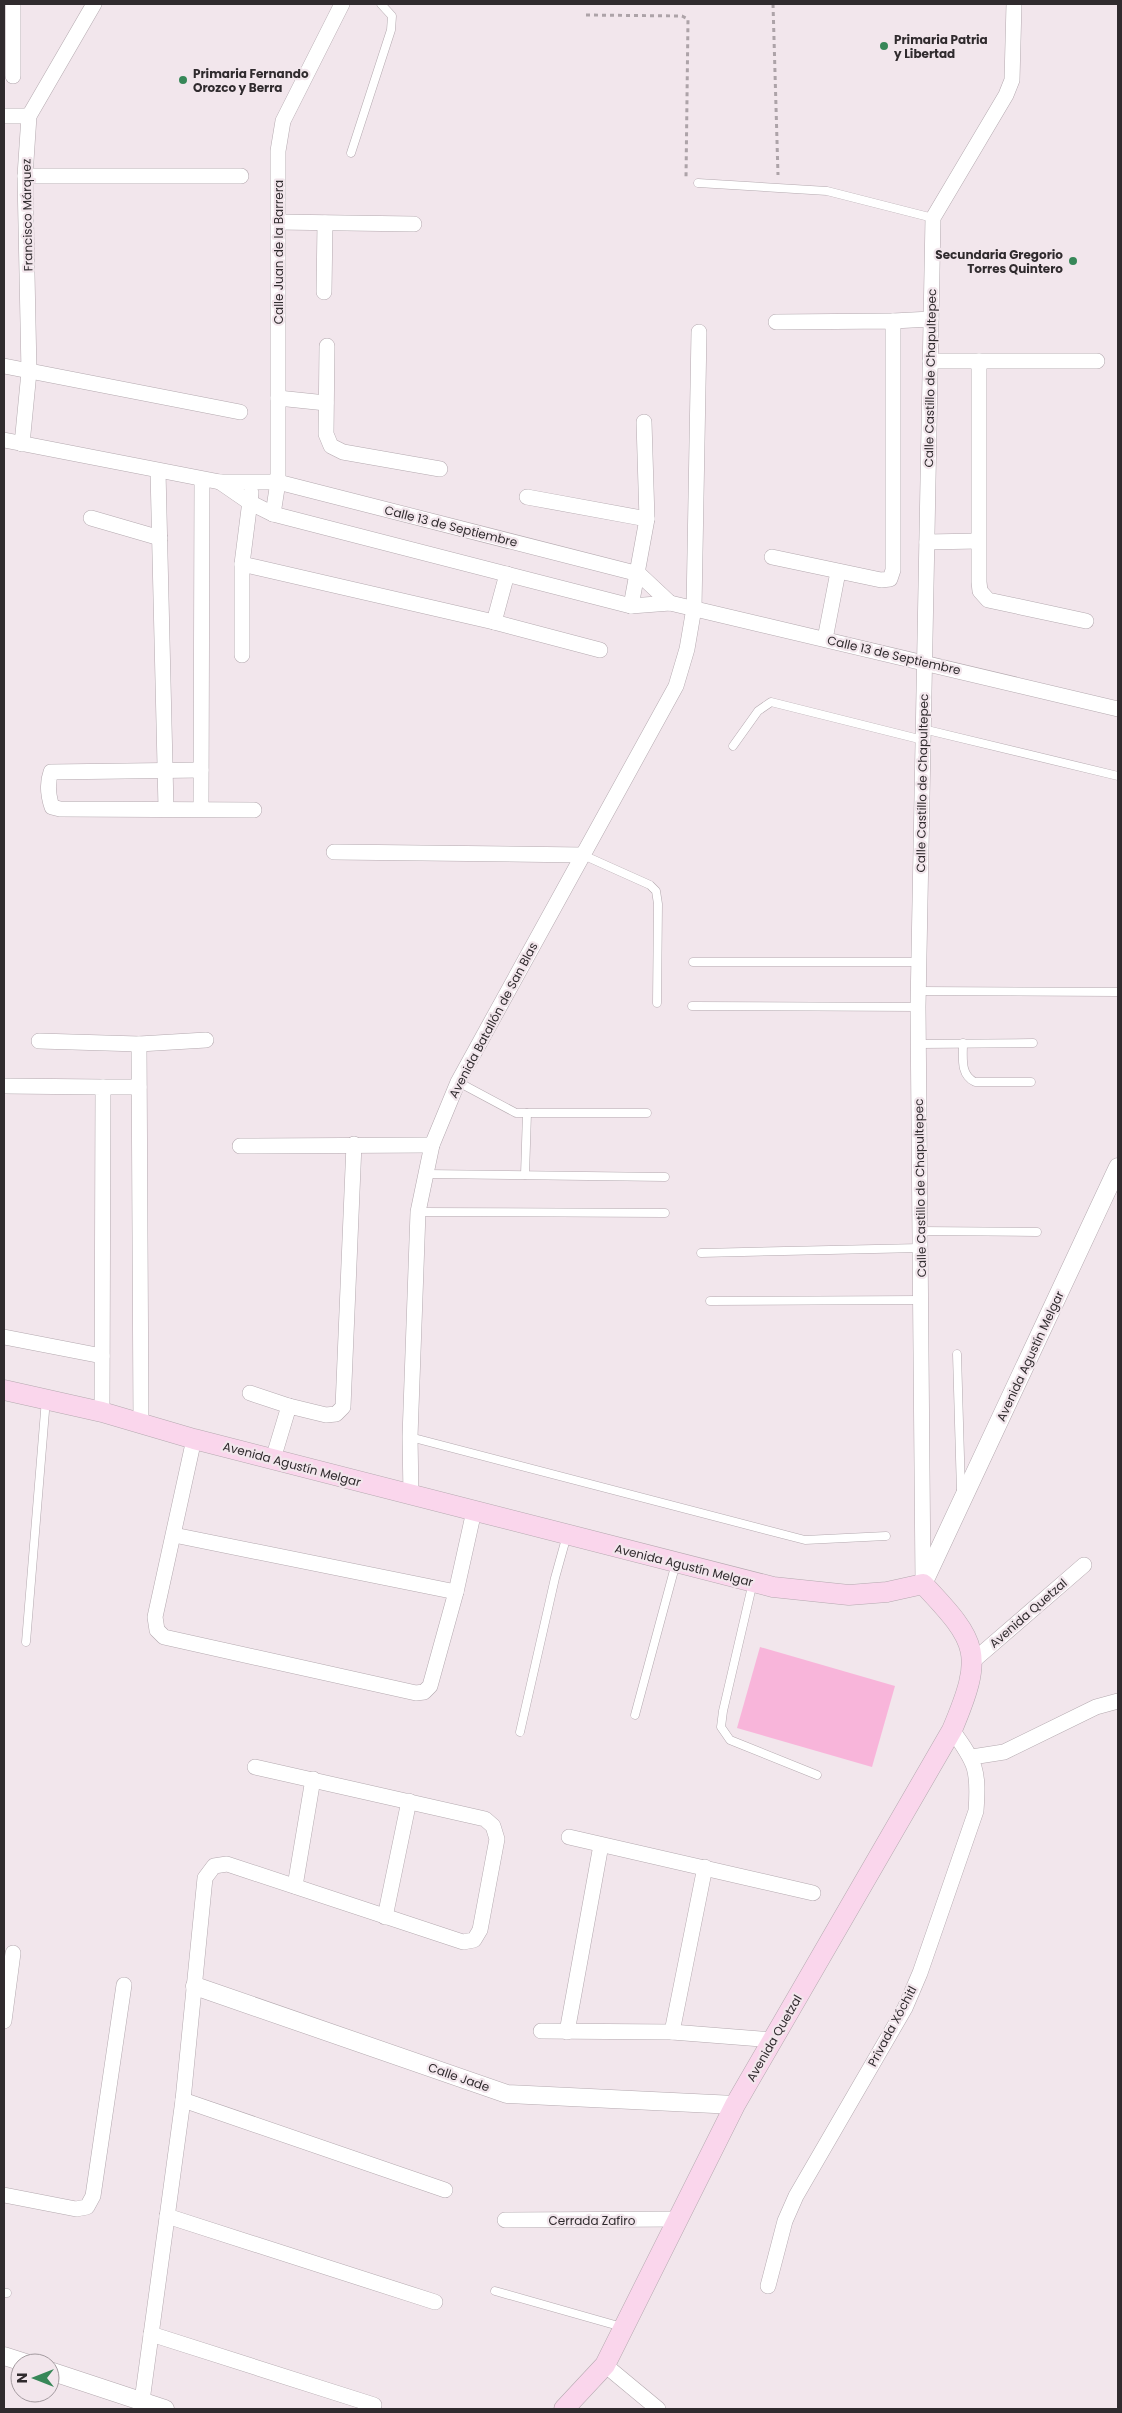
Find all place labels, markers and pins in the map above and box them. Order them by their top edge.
place label: Primaria Patria y Libertad [893,31,988,62]
marker: Primaria Patria y Libertad [878,40,890,52]
place label: Primaria Fernando Orozco y Berra [193,65,309,96]
marker: Primaria Fernando Orozco y Berra [177,74,189,86]
place label: Secundaria Gregorio Torres Quintero [935,246,1063,277]
marker: Secundaria Gregorio Torres Quintero [1067,255,1079,267]

